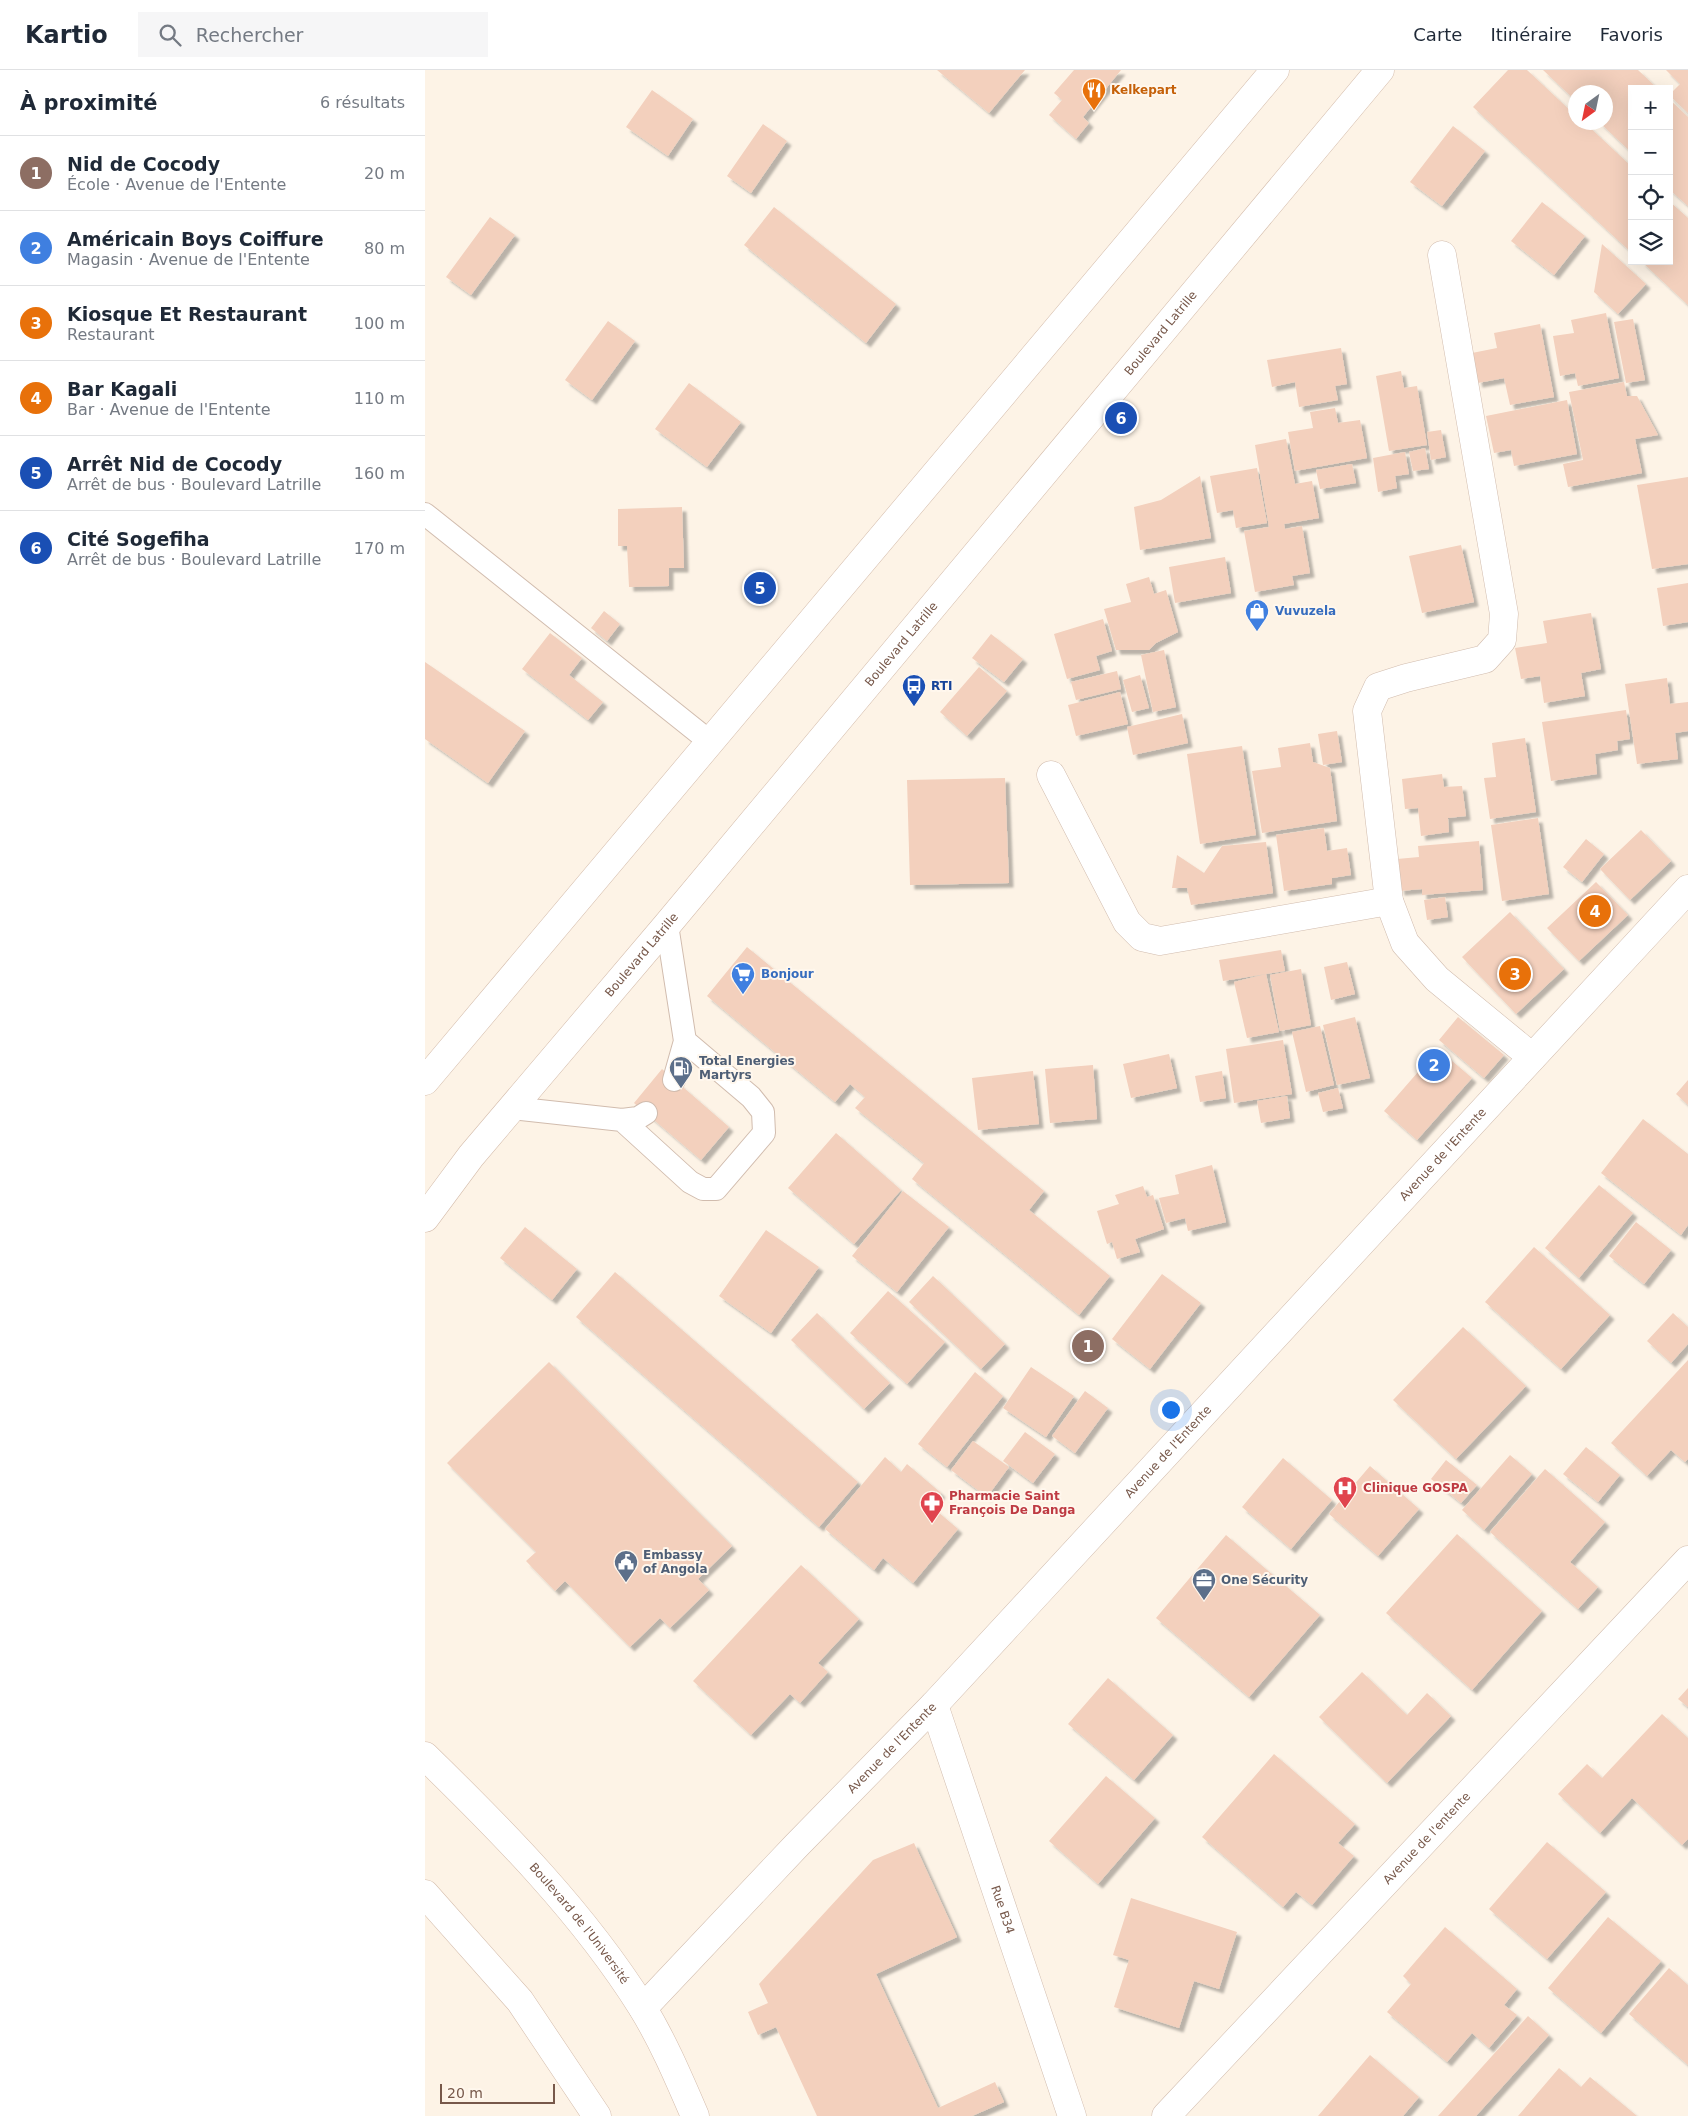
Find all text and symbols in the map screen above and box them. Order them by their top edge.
search box [138,12,488,57]
text: Kartio [25,21,108,49]
icon: search [156,21,184,49]
text: Rechercher [196,24,303,46]
text: Carte [1413,24,1462,45]
text: Itinéraire [1490,24,1572,45]
text: Favoris [1600,24,1663,45]
restaurant icon: Kelkepart [1081,77,1107,111]
place label: Kelkepart [1111,83,1177,97]
north arrow [1568,85,1613,130]
map controls [1628,85,1673,265]
button: + [1628,85,1673,130]
text: À proximité [20,91,157,115]
text: 6 résultats [320,93,405,112]
button: − [1628,130,1673,175]
text: Nid de Cocody [67,153,220,175]
text: 1 [30,164,42,183]
text: 20 m [364,164,405,183]
text: École · Avenue de l'Entente [67,175,286,194]
button: locate [1628,175,1673,220]
button: layers [1628,220,1673,265]
text: Américain Boys Coiffure [67,228,324,250]
text: 2 [30,239,42,258]
text: 80 m [364,239,405,258]
text: Magasin · Avenue de l'Entente [67,250,310,269]
street label: Boulevard Latrille [1121,288,1200,378]
text: Kiosque Et Restaurant [67,303,307,325]
text: 3 [30,314,42,333]
text: 100 m [354,314,405,333]
text: Restaurant [67,325,155,344]
text: Bar Kagali [67,378,177,400]
text: 4 [30,389,42,408]
text: 110 m [354,389,405,408]
pin: 6 [1105,399,1137,437]
text: Bar · Avenue de l'Entente [67,400,271,419]
text: Arrêt Nid de Cocody [67,453,282,475]
text: 5 [30,464,42,483]
text: 160 m [354,464,405,483]
text: Arrêt de bus · Boulevard Latrille [67,475,321,494]
text: Cité Sogefiha [67,528,210,550]
text: 6 [30,539,42,558]
text: 170 m [354,539,405,558]
text: Arrêt de bus · Boulevard Latrille [67,550,321,569]
pin: 5 [744,569,776,607]
shop icon: Vuvuzela [1244,598,1270,632]
street label: Boulevard Latrille [862,599,941,689]
place label: Vuvuzela [1275,604,1336,618]
bus stop icon: RTI [901,673,927,707]
place label: RTI [931,679,952,693]
pin: 4 [1579,892,1611,930]
street label: Boulevard Latrille [602,910,681,1000]
pin: 3 [1499,955,1531,993]
supermarket icon: Bonjour [730,961,756,995]
place label: Bonjour [761,967,814,981]
pin: 2 [1418,1046,1450,1084]
place label: Total Energies Martyrs [699,1054,795,1082]
fuel station icon: Total Energies Martyrs [668,1055,694,1089]
street label: Avenue de l'Entente [1397,1105,1489,1203]
pin: 1 [1072,1327,1104,1365]
your location [1158,1397,1184,1423]
street label: Avenue de l'Entente [1122,1403,1214,1501]
hospital icon: Clinique GOSPA [1332,1475,1358,1509]
place label: Clinique GOSPA [1363,1481,1469,1495]
place label: Pharmacie Saint François De Danga [949,1489,1075,1517]
pharmacy icon: Pharmacie Saint François De Danga [919,1490,945,1524]
place label: Embassy of Angola [643,1548,708,1576]
public building icon: Embassy of Angola [613,1549,639,1583]
office icon: One Sécurity [1191,1567,1217,1601]
place label: One Sécurity [1221,1573,1308,1587]
street label: Avenue de l'Entente [845,1700,939,1796]
street label: Avenue de l'entente [1380,1789,1473,1887]
street label: Boulevard de l'Université [527,1860,632,1987]
street label: Rue B34 [988,1884,1017,1936]
scale bar [440,2081,555,2104]
text: 20 m [447,2085,483,2101]

